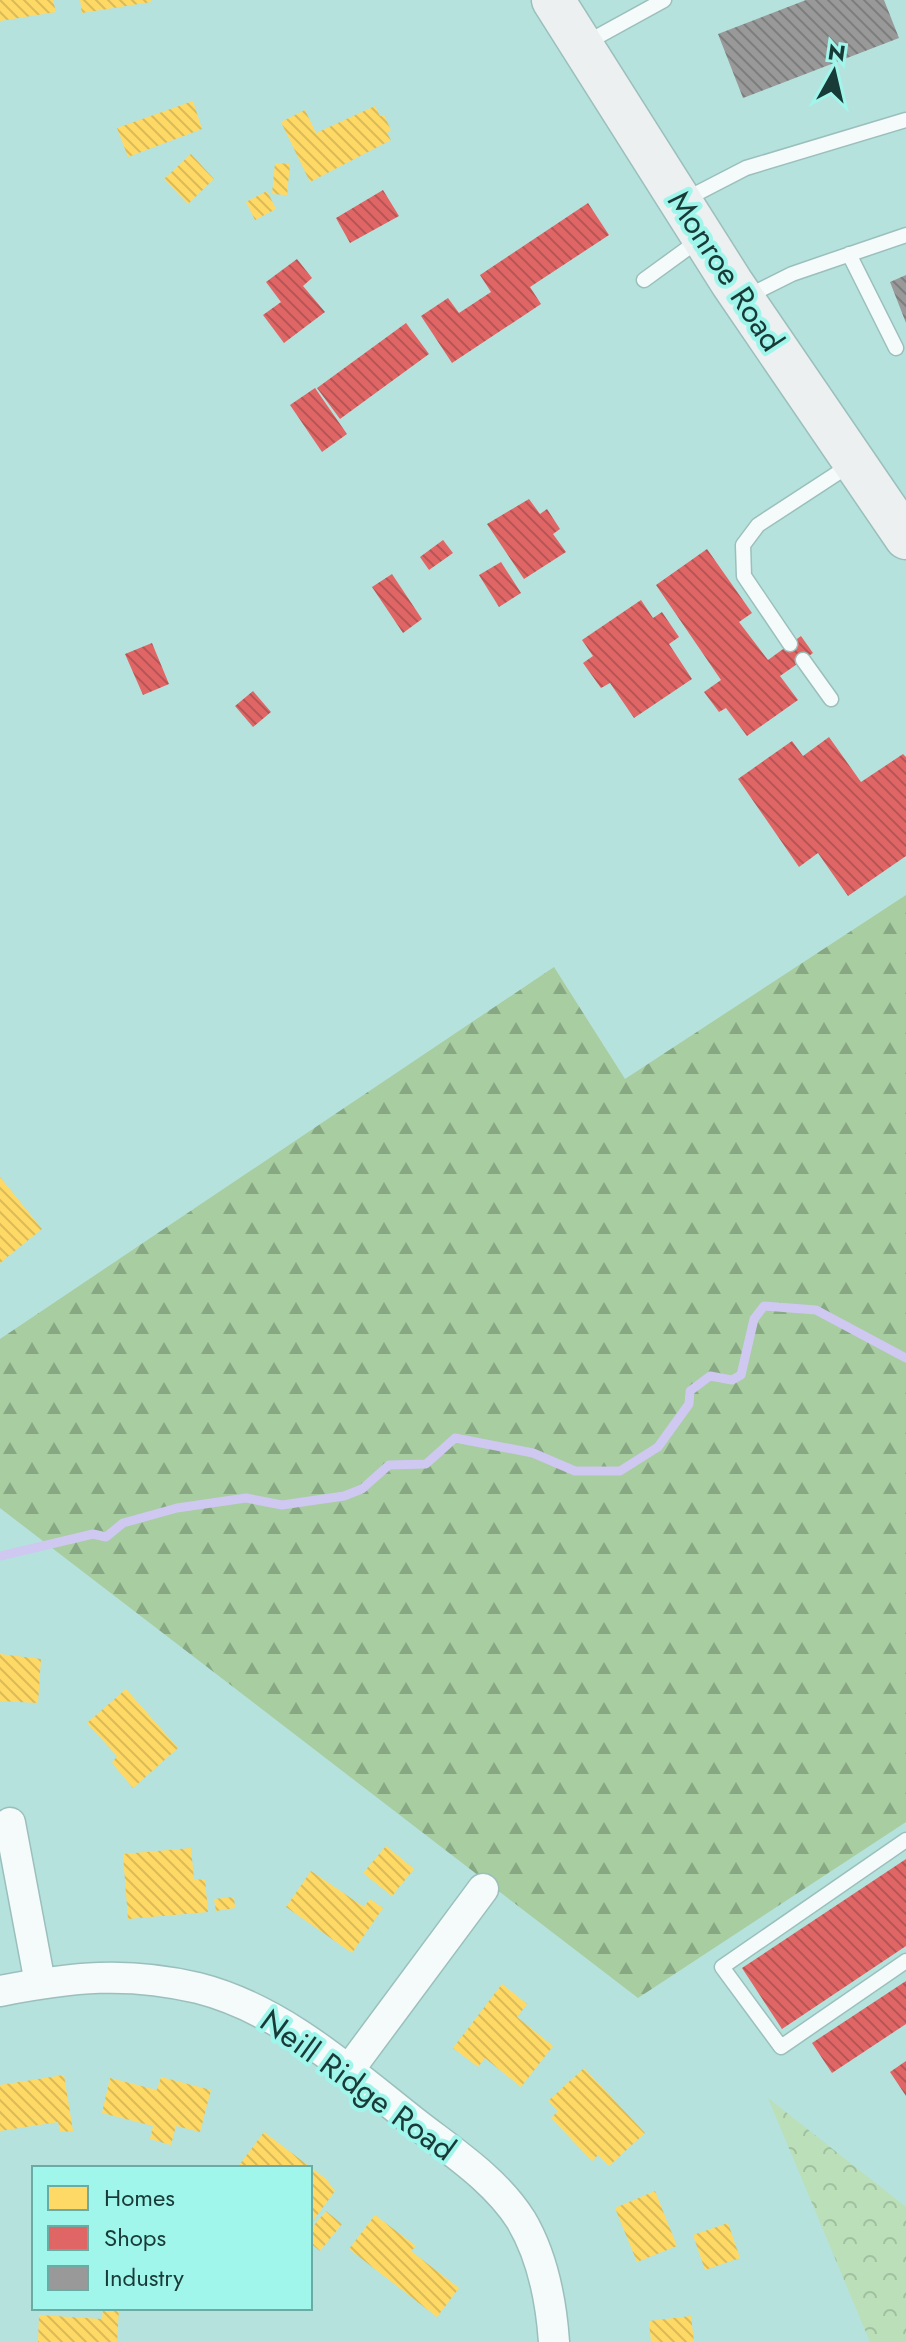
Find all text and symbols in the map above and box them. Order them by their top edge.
north arrow [794,32,874,112]
text: N [826,35,848,69]
street label: Monroe Road [657,182,795,360]
street label: Neill Ridge Road [251,1998,465,2172]
legend [32,2166,312,2310]
text: Homes [104,2180,175,2215]
text: Shops [104,2220,166,2255]
text: Industry [104,2260,184,2295]

